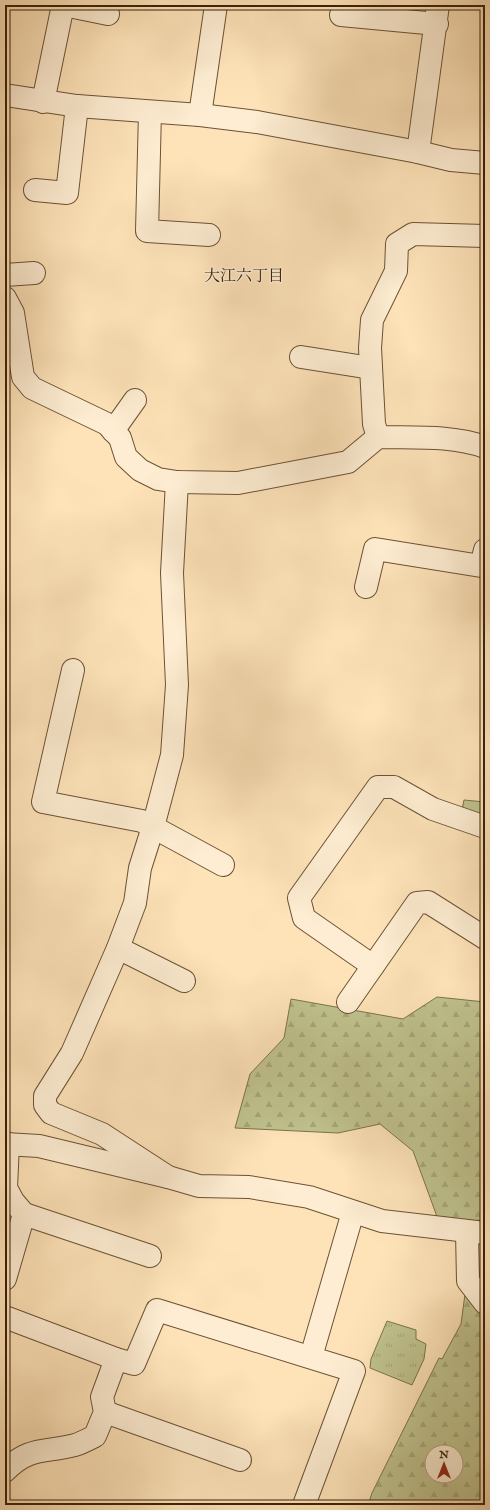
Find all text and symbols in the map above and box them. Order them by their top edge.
district label: 大江六丁目 [204,267,284,287]
north arrow [424,1444,464,1484]
text: N [438,1448,449,1462]

